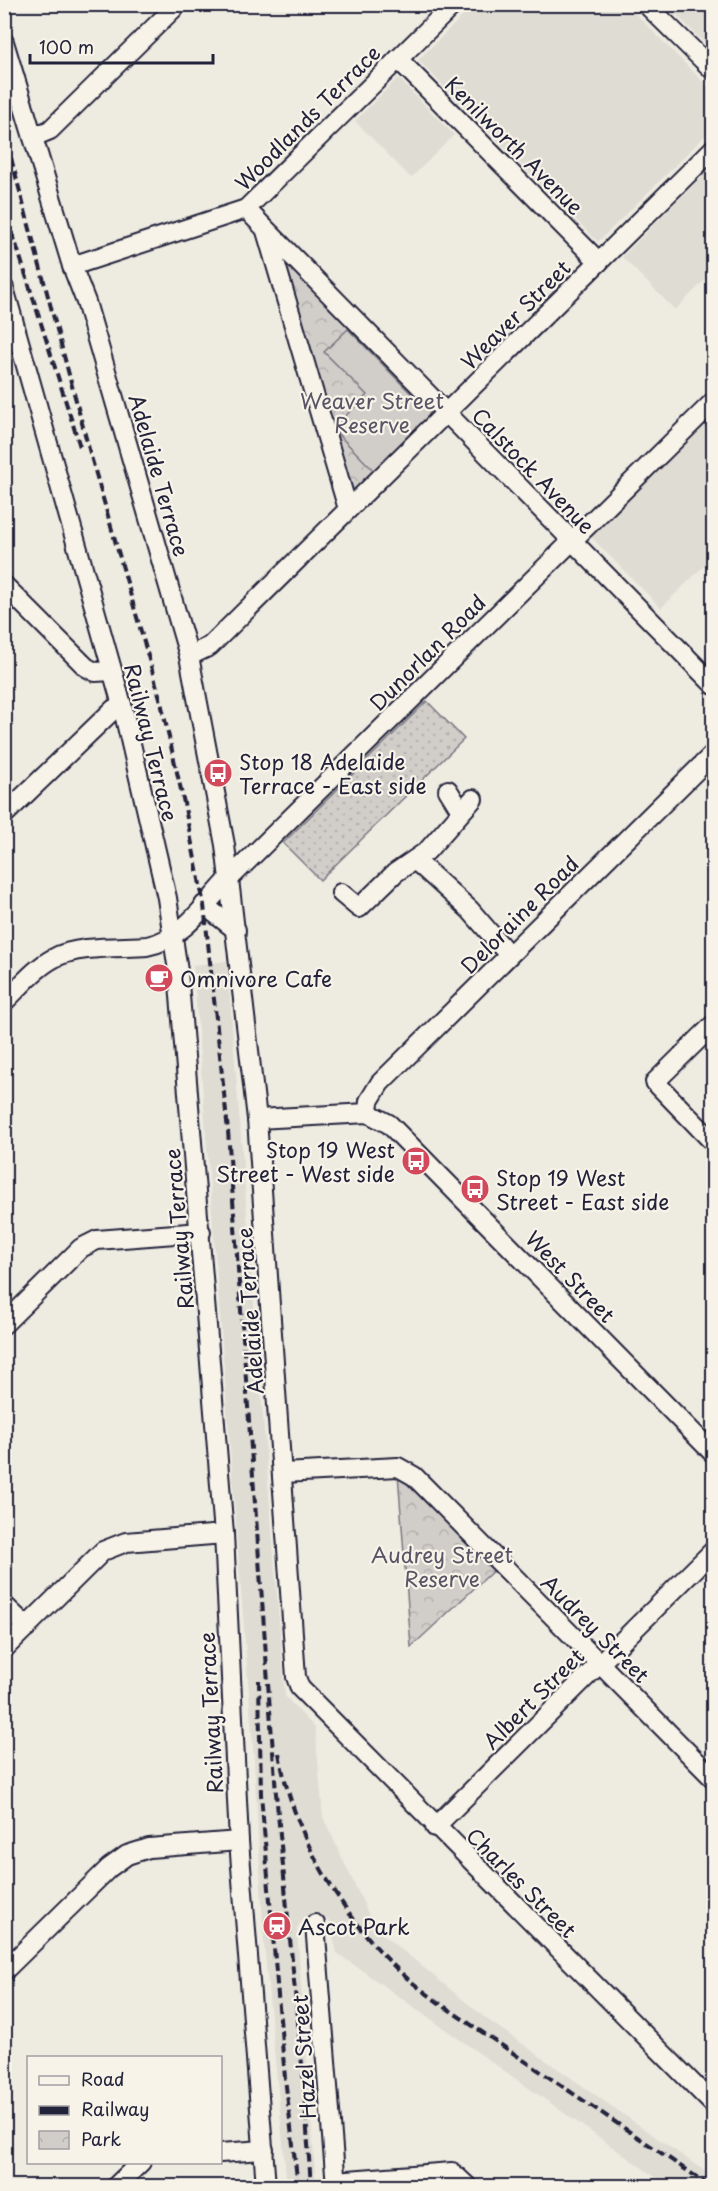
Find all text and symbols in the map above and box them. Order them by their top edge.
scale bar [30,27,213,65]
text: 100 m [39,33,94,60]
street label: Woodlands Terrace [227,37,387,197]
street label: Kenilworth Avenue [438,68,592,222]
street label: Weaver Street [453,252,577,376]
park label: Weaver Street Reserve [300,384,444,440]
street label: Adelaide Terrace [122,390,198,560]
street label: Calstock Avenue [465,400,603,540]
street label: Dunorlan Road [362,587,492,717]
street label: Railway Terrace [117,660,187,824]
place label: Stop 18 Adelaide Terrace - East side [239,745,427,801]
bus stop icon: Stop 18 Adelaide Terrace - East side [202,757,234,789]
street label: Deloraine Road [453,848,585,980]
cafe icon: Omnivore Cafe [143,962,175,994]
place label: Omnivore Cafe [180,962,332,994]
place label: Stop 19 West Street - West side [216,1133,395,1189]
bus stop icon: Stop 19 West Street - West side [400,1145,432,1177]
street label: Railway Terrace [155,1147,201,1311]
place label: Stop 19 West Street - East side [496,1161,669,1217]
bus stop icon: Stop 19 West Street - East side [459,1173,491,1205]
street label: West Street [519,1223,623,1329]
street label: Adelaide Terrace [227,1226,271,1396]
park label: Audrey Street Reserve [371,1538,513,1594]
street label: Audrey Street [534,1566,658,1690]
street label: Railway Terrace [190,1631,230,1795]
street label: Albert Street [475,1640,591,1756]
street label: Charles Street [460,1820,584,1944]
station icon: Ascot Park [261,1910,293,1942]
place label: Ascot Park [298,1910,410,1942]
street label: Hazel Street [283,1994,323,2120]
legend [27,2056,222,2164]
text: Road [81,2065,125,2092]
text: Railway [81,2095,149,2122]
text: Park [81,2125,121,2152]

